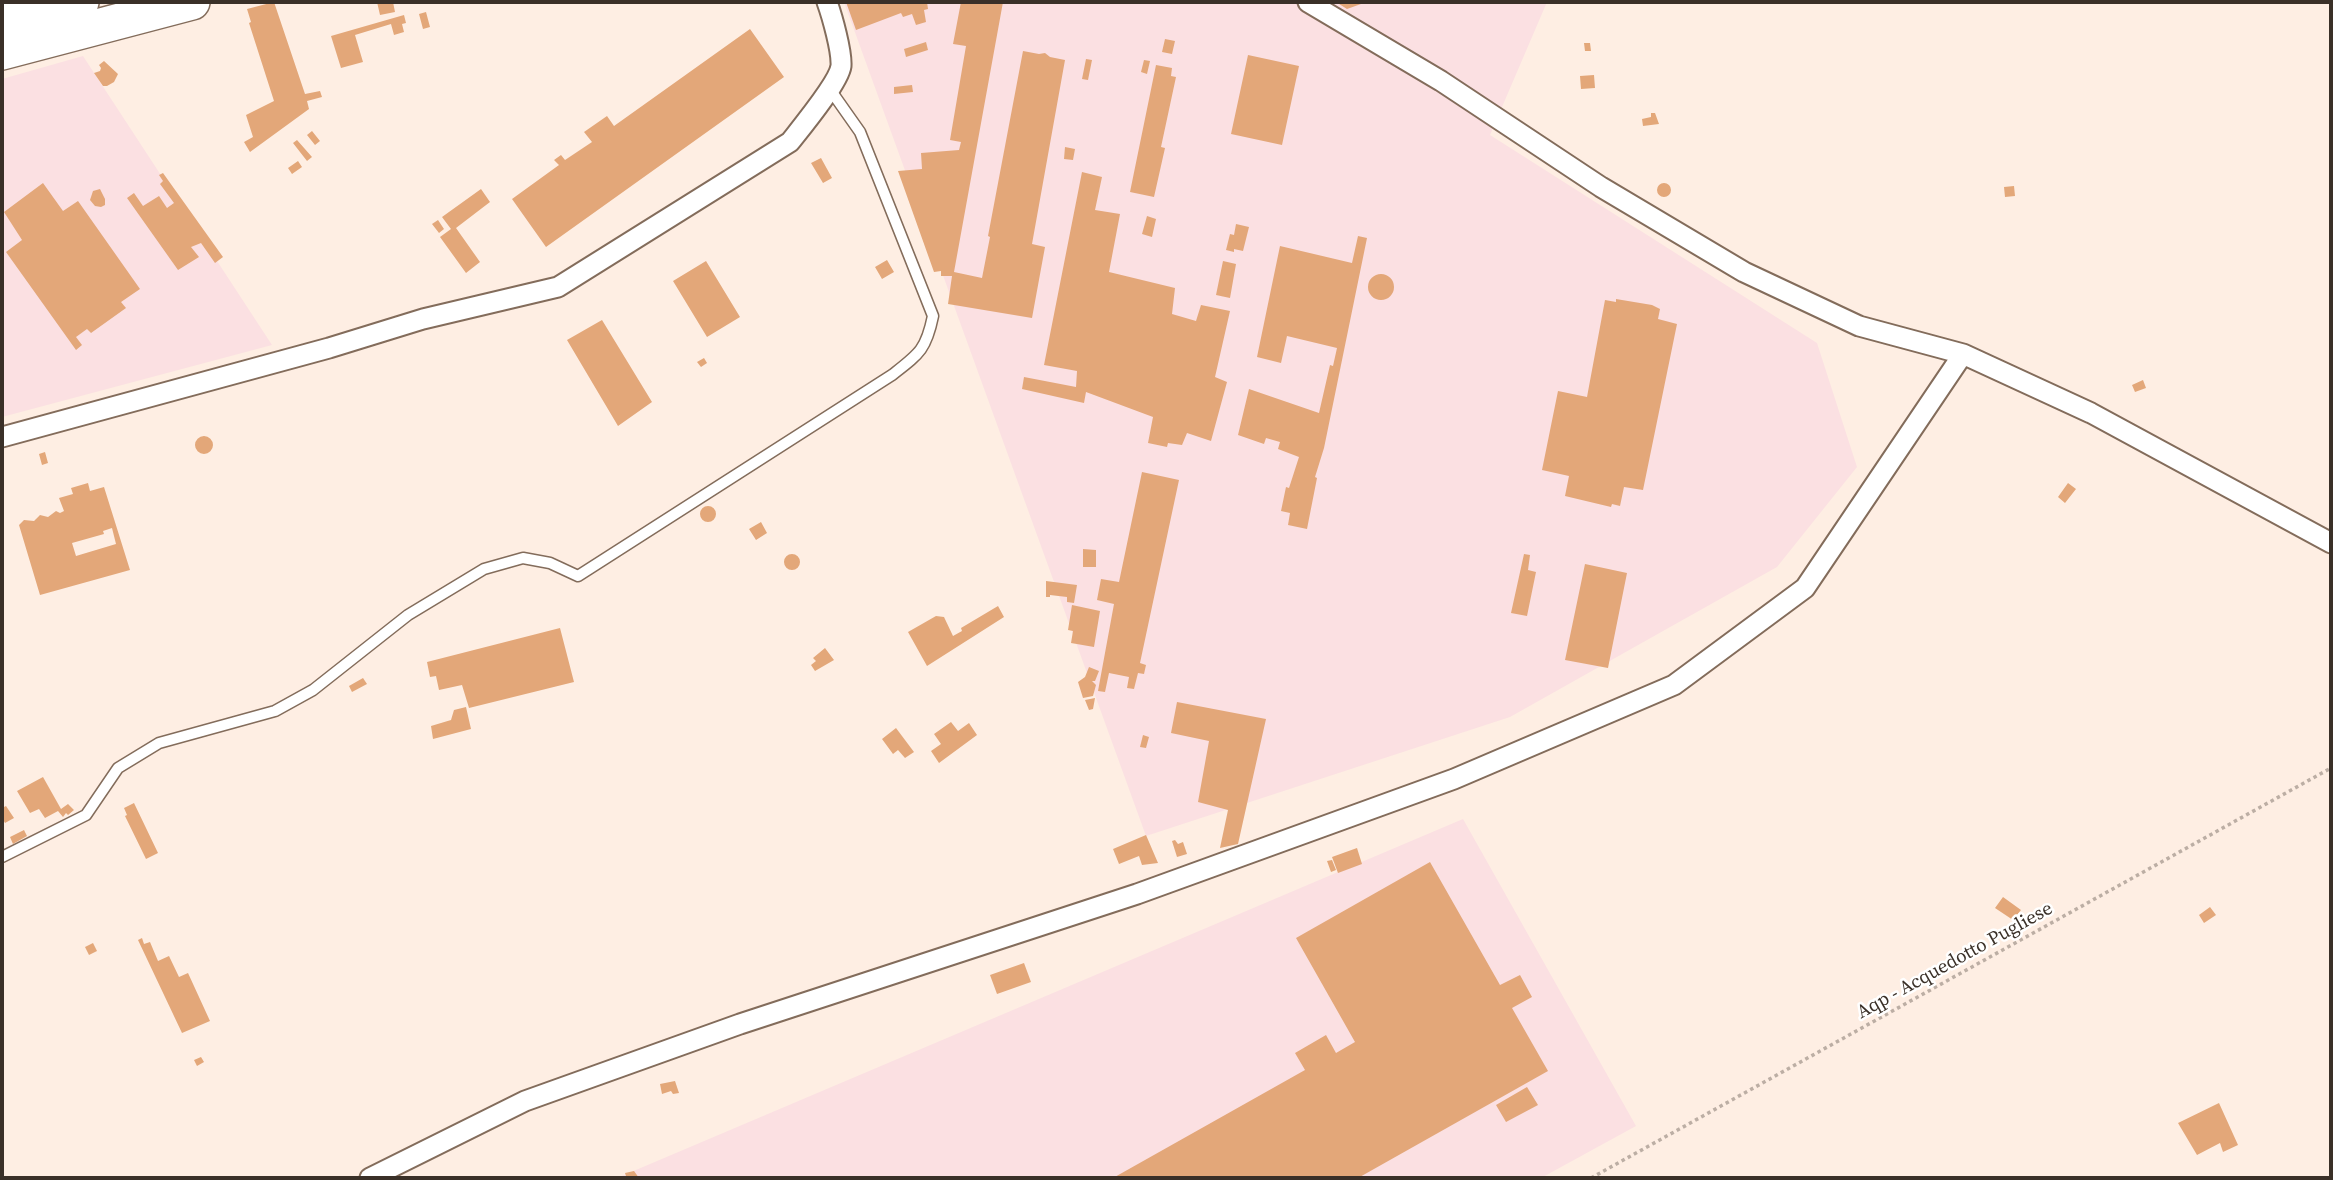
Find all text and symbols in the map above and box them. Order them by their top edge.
street label: Aqp - Acquedotto Pugliese [1853,898,2057,1024]

